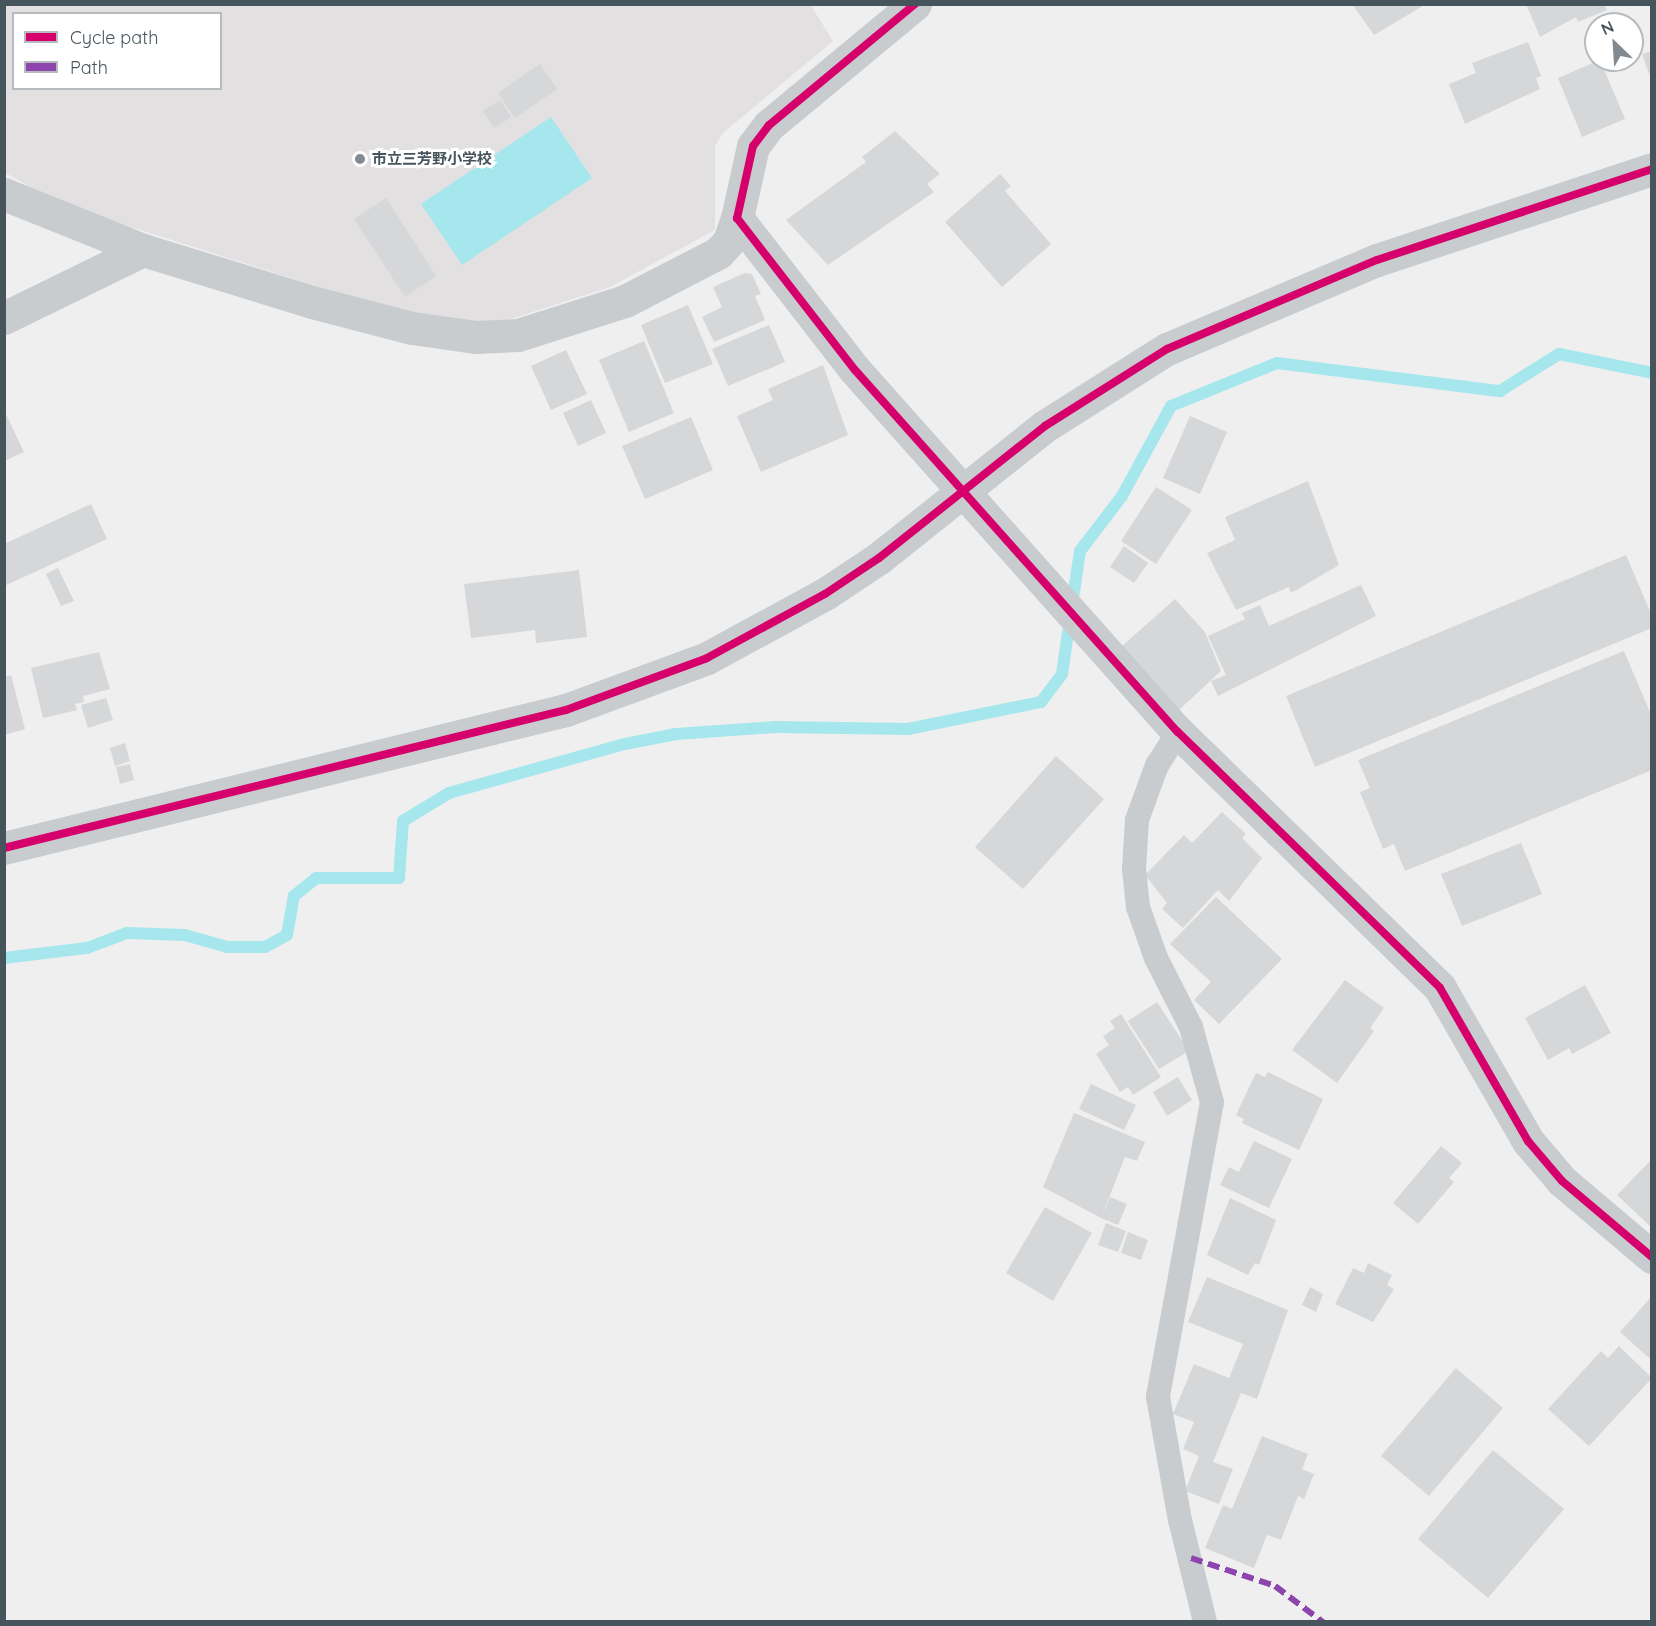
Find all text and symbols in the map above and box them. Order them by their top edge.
legend [12,12,222,90]
north arrow [1584,12,1644,72]
text: N [1598,16,1617,39]
text: Cycle path [70,26,158,49]
text: Path [70,56,108,79]
place label: 市立三芳野小学校 [372,150,492,168]
marker: 市立三芳野小学校 [353,152,367,166]

